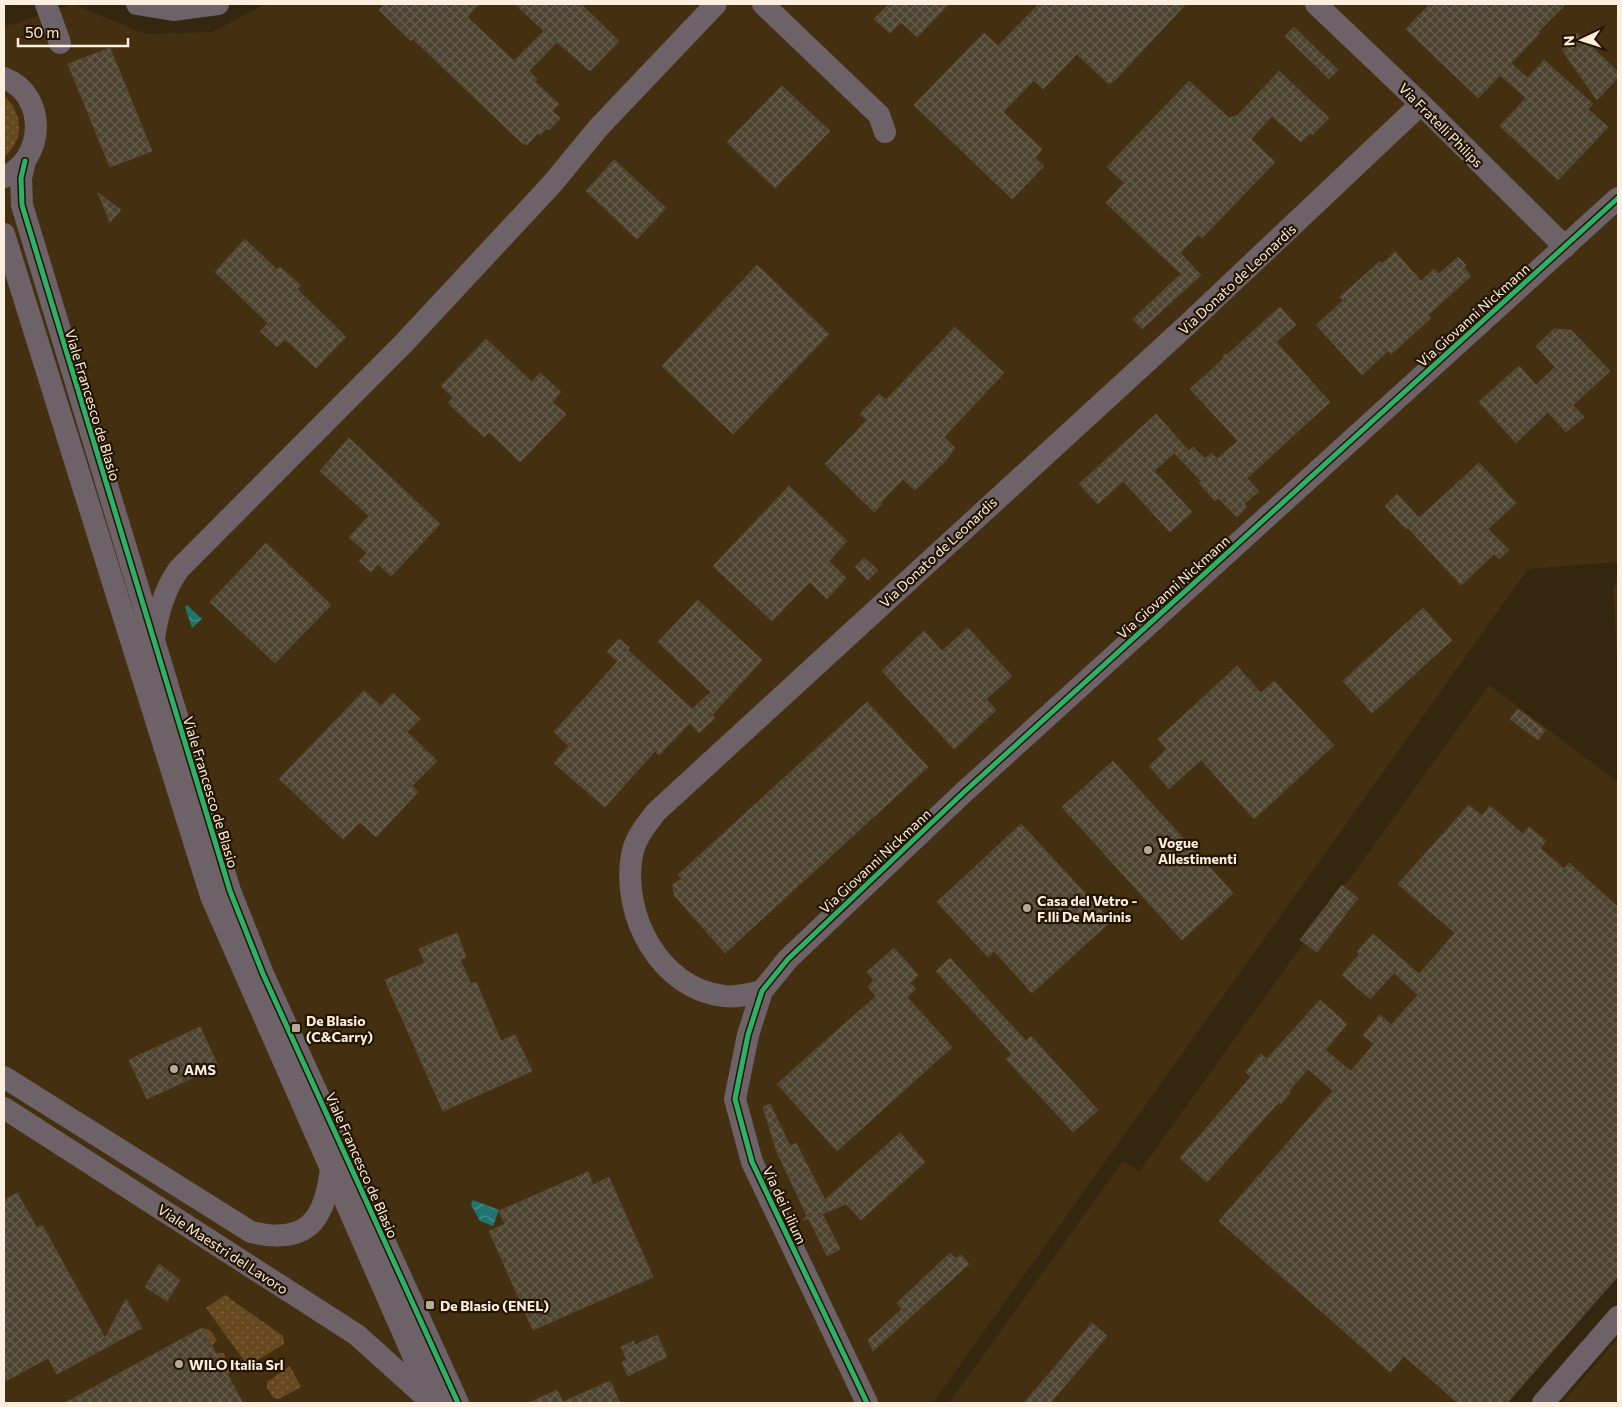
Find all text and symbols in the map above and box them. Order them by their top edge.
scale bar [18,15,128,47]
north arrow [1557,15,1607,65]
text: 50 m [25,23,59,41]
text: N [1560,35,1577,47]
street label: Via Fratelli Philips [1395,79,1487,171]
street label: Via Donato de Leonardis [1175,220,1299,338]
street label: Via Giovanni Nickmann [1413,260,1533,370]
street label: Viale Francesco de Blasio [62,327,124,483]
street label: Via Donato de Leonardis [876,493,1000,611]
street label: Via Giovanni Nickmann [1113,532,1233,642]
street label: Viale Francesco de Blasio [180,714,242,870]
street label: Via Giovanni Nickmann [816,805,934,917]
place label: Vogue Allestimenti [1158,834,1237,867]
marker: Vogue Allestimenti [1142,844,1154,856]
place label: Casa del Vetro - F.lli De Marinis [1037,892,1137,925]
marker: Casa del Vetro - F.lli De Marinis [1021,902,1033,914]
place label: De Blasio (C&Carry) [306,1012,373,1045]
marker: De Blasio (C&Carry) [290,1022,302,1034]
place label: AMS [184,1061,216,1078]
marker: AMS [168,1063,180,1075]
street label: Viale Francesco de Blasio [322,1089,402,1241]
street label: Via dei Lilium [760,1163,810,1247]
street label: Viale Maestri del Lavoro [155,1200,291,1298]
place label: De Blasio (ENEL) [440,1297,549,1314]
marker: De Blasio (ENEL) [424,1299,436,1311]
place label: WILO Italia Srl [189,1356,283,1373]
marker: WILO Italia Srl [173,1358,185,1370]

